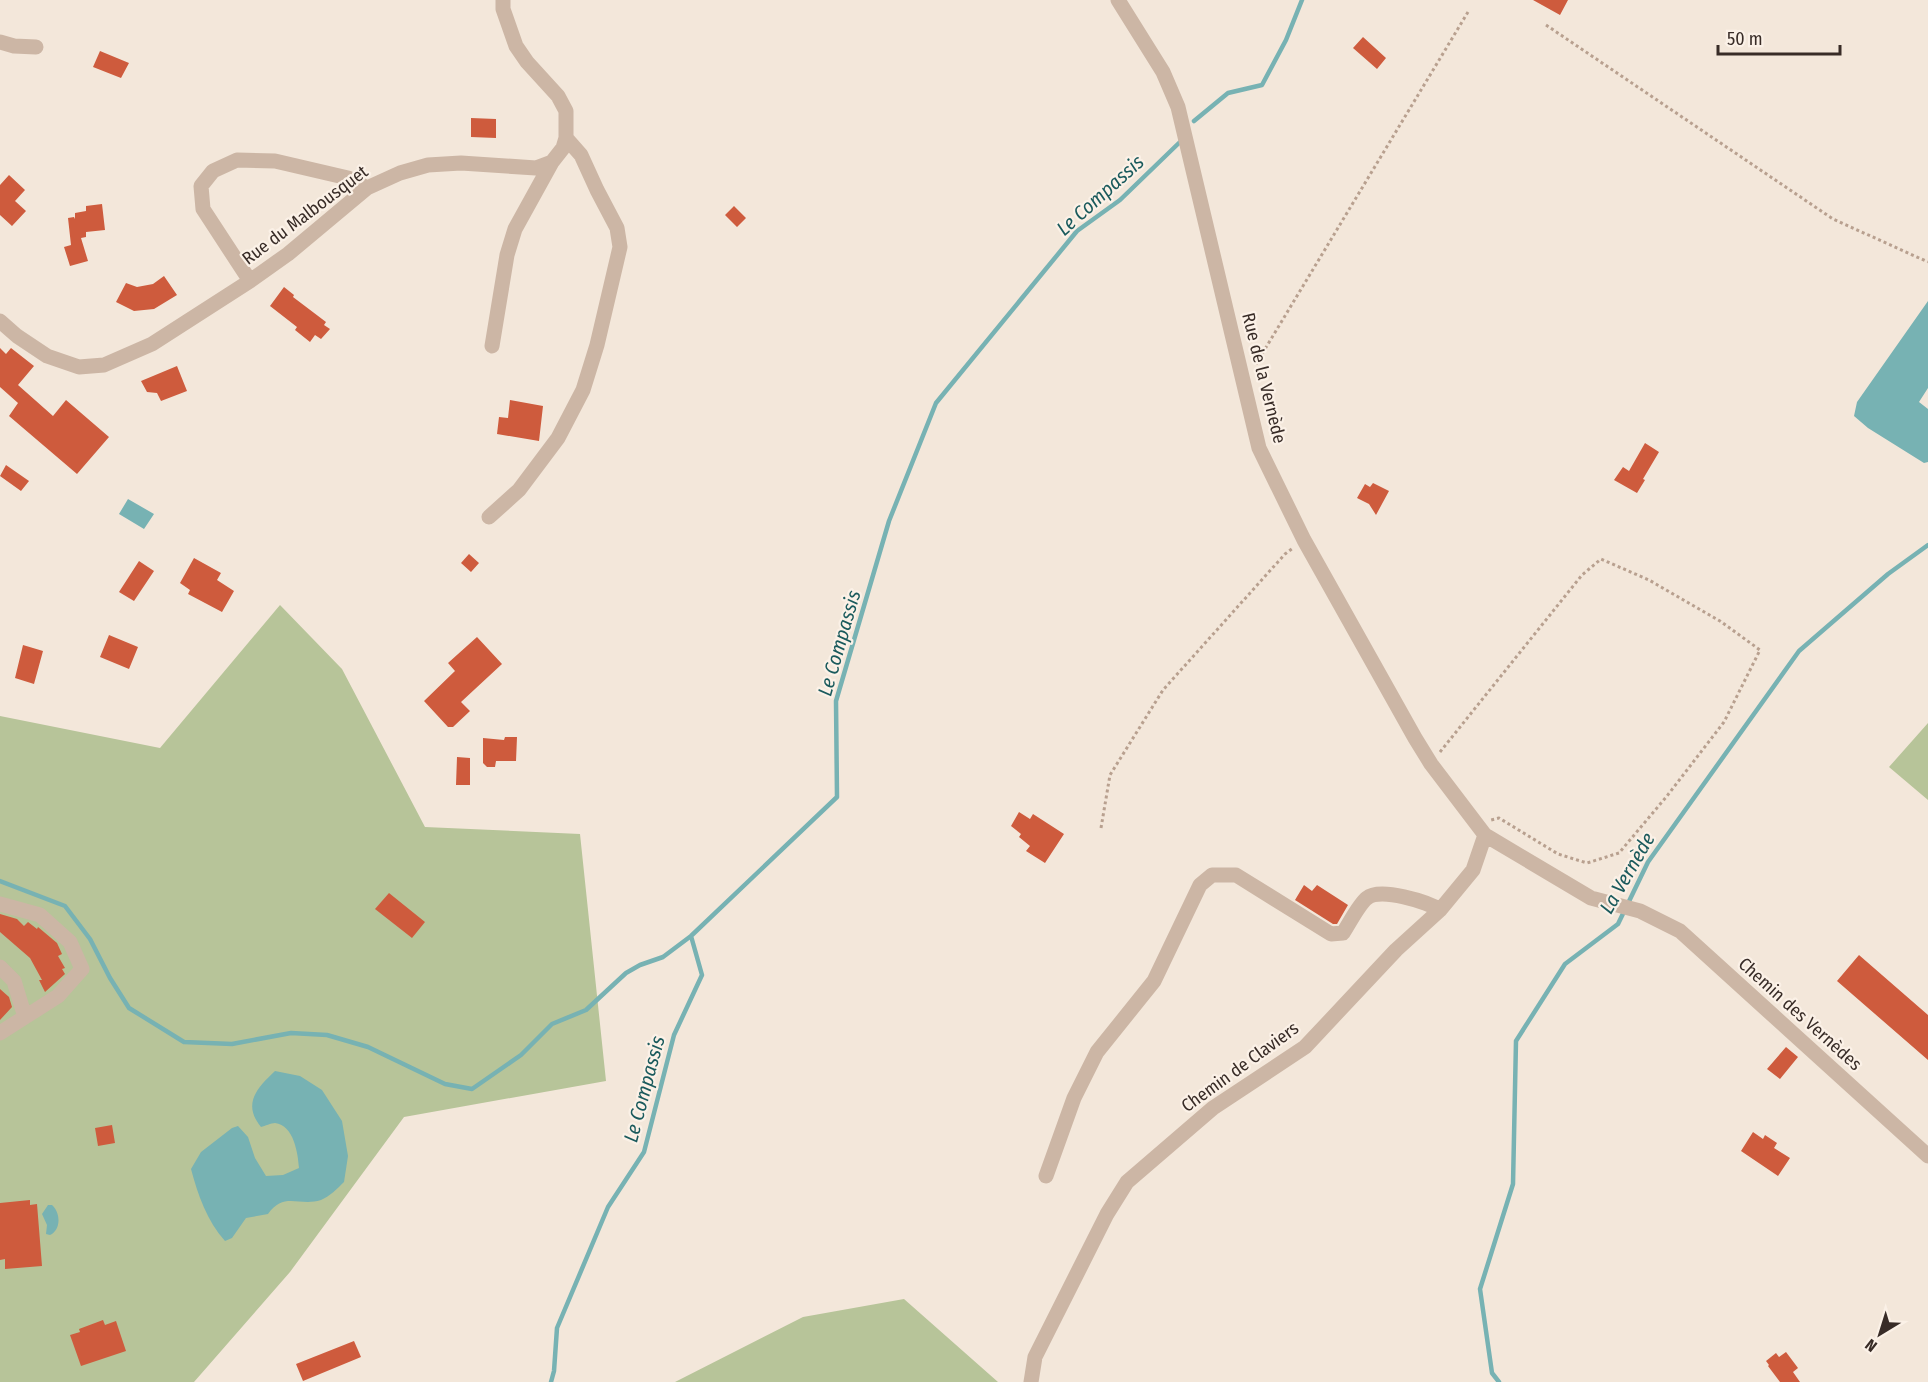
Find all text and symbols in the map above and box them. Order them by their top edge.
scale bar [1718,18,1840,56]
text: 50 m [1727,28,1763,50]
water label: Le Compassis [1051,149,1149,240]
street label: Rue du Malbousquet [238,160,372,269]
street label: Rue de la Vernède [1237,311,1291,446]
water label: Le Compassis [812,587,866,699]
water label: La Vernède [1594,828,1660,918]
street label: Chemin des Vernèdes [1734,953,1866,1075]
street label: Chemin de Claviers [1177,1017,1303,1117]
water label: Le Compassis [618,1033,670,1145]
north arrow [1850,1304,1910,1364]
text: N [1861,1335,1881,1356]

